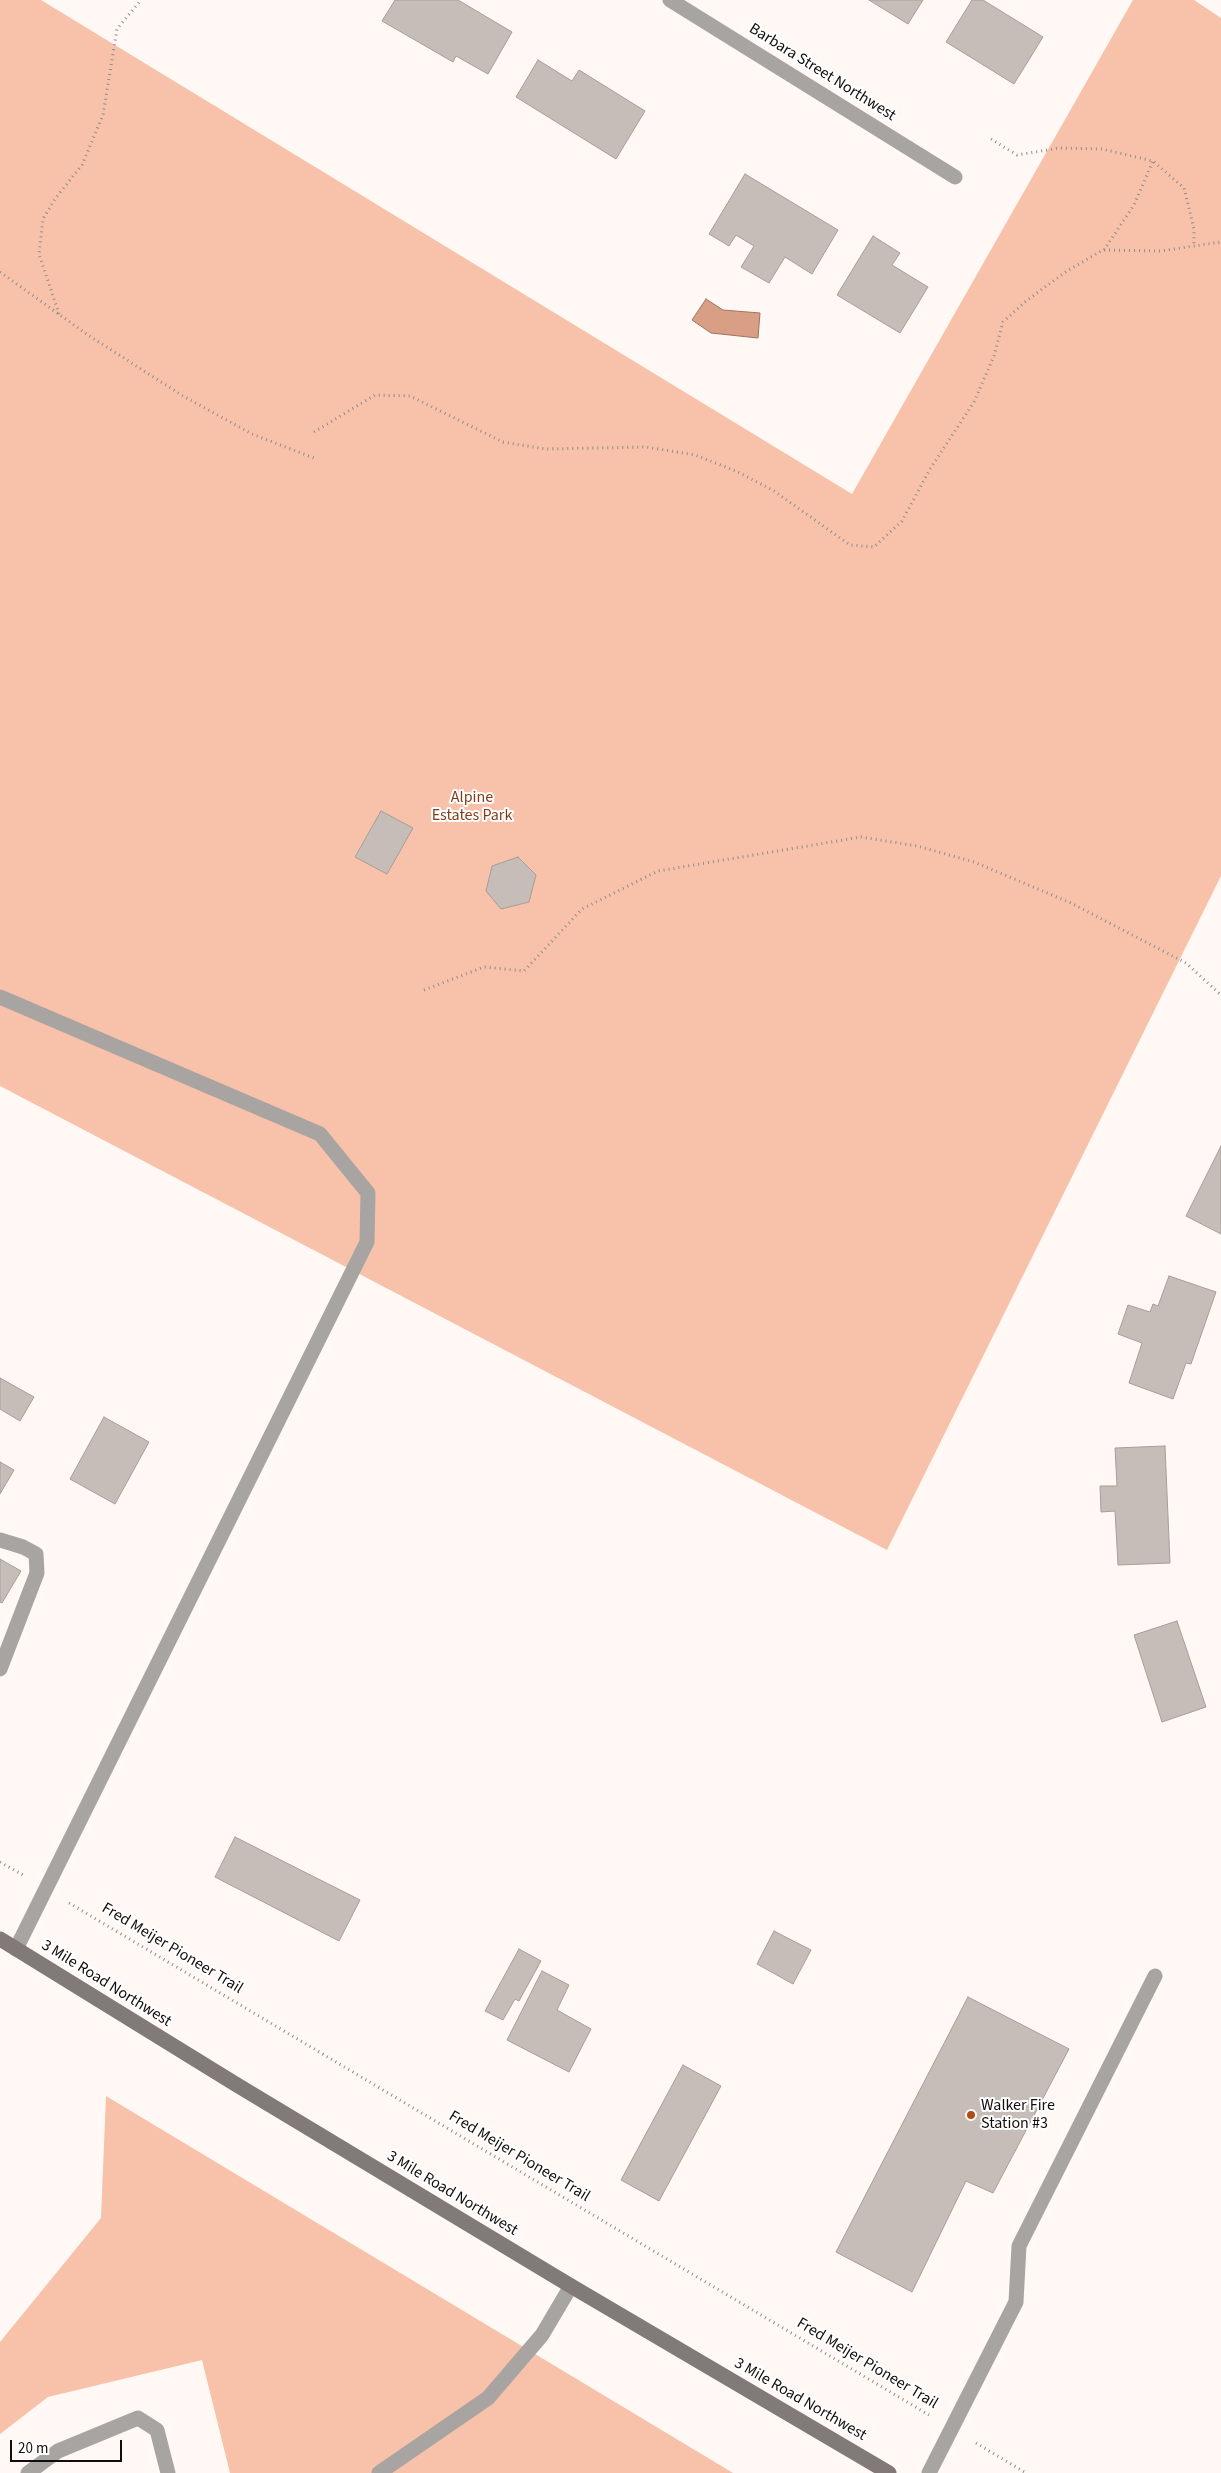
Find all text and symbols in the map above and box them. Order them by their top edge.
street label: Barbara Street Northwest [745,20,899,126]
park label: Alpine Estates Park [432,788,512,826]
street label: Fred Meijer Pioneer Trail [98,1899,246,1999]
street label: 3 Mile Road Northwest [38,1936,174,2032]
place label: Walker Fire Station #3 [981,2096,1055,2134]
street label: Fred Meijer Pioneer Trail [445,2107,593,2207]
marker: Walker Fire Station #3 [965,2109,977,2121]
street label: 3 Mile Road Northwest [383,2147,521,2241]
street label: Fred Meijer Pioneer Trail [793,2314,941,2414]
street label: 3 Mile Road Northwest [731,2354,869,2446]
scale bar [12,2430,125,2462]
text: 20 m [18,2438,48,2459]

